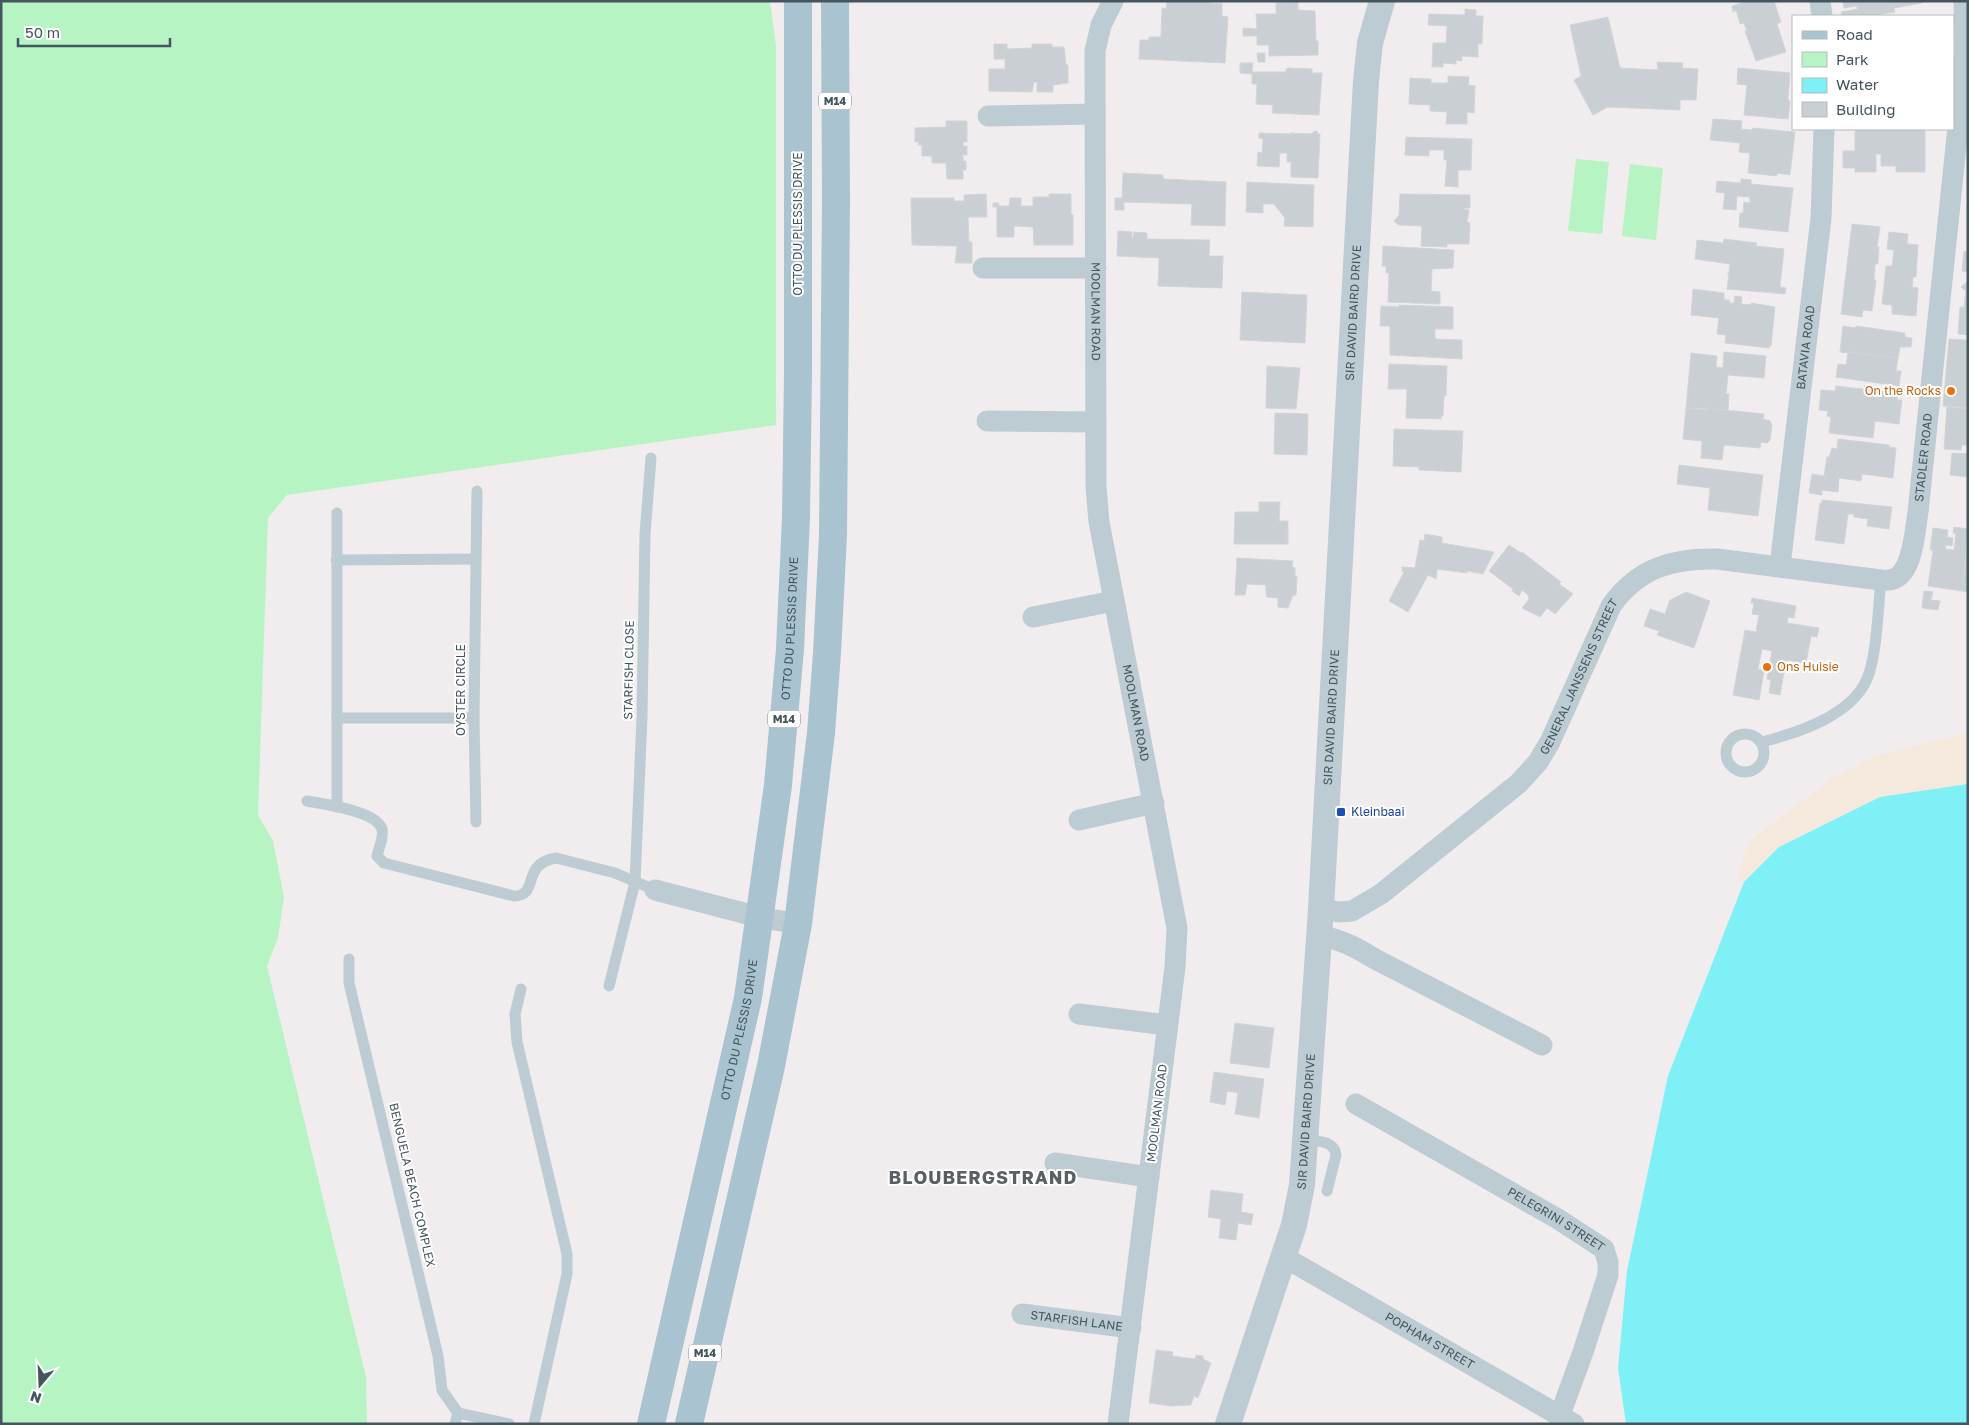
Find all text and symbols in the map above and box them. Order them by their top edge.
scale bar [18,15,170,47]
legend [1792,15,1954,130]
text: 50 m [25,23,60,41]
text: Road [1836,25,1873,43]
text: Park [1836,50,1869,68]
text: Water [1836,75,1879,93]
road number: M14 [819,92,851,110]
text: Building [1836,100,1896,118]
street label: OTTO DU PLESSIS DRIVE [790,152,805,296]
street label: SIR DAVID BAIRD DRIVE [1342,245,1364,381]
street label: MOOLMAN ROAD [1088,262,1104,361]
street label: BATAVIA ROAD [1793,305,1818,390]
place label: On the Rocks [1865,383,1941,398]
marker: On the Rocks [1945,385,1957,397]
street label: STADLER ROAD [1911,412,1935,503]
street label: OTTO DU PLESSIS DRIVE [778,557,801,701]
street label: GENERAL JANSSENS STREET [1536,595,1621,757]
street label: STARFISH CLOSE [620,620,637,720]
street label: OYSTER CIRCLE [453,644,468,736]
street label: SIR DAVID BAIRD DRIVE [1320,649,1342,786]
place label: Ons Huisie [1777,659,1839,674]
marker: Ons Huisie [1761,661,1773,673]
street label: MOOLMAN ROAD [1119,663,1153,763]
road number: M14 [768,711,800,728]
place label: Kleinbaai [1351,804,1405,819]
marker: Kleinbaai [1335,806,1347,818]
street label: OTTO DU PLESSIS DRIVE [717,958,760,1102]
street label: SIR DAVID BAIRD DRIVE [1293,1053,1318,1191]
street label: MOOLMAN ROAD [1143,1063,1170,1163]
street label: BENGUELA BEACH COMPLEX [386,1101,439,1268]
district label: BLOUBERGSTRAND [889,1166,1077,1188]
street label: PELEGRINI STREET [1505,1184,1608,1255]
street label: STARFISH LANE [1030,1307,1124,1334]
street label: POPHAM STREET [1383,1309,1478,1372]
road number: M14 [689,1345,721,1362]
north arrow [15,1360,65,1410]
text: N [28,1388,43,1408]

